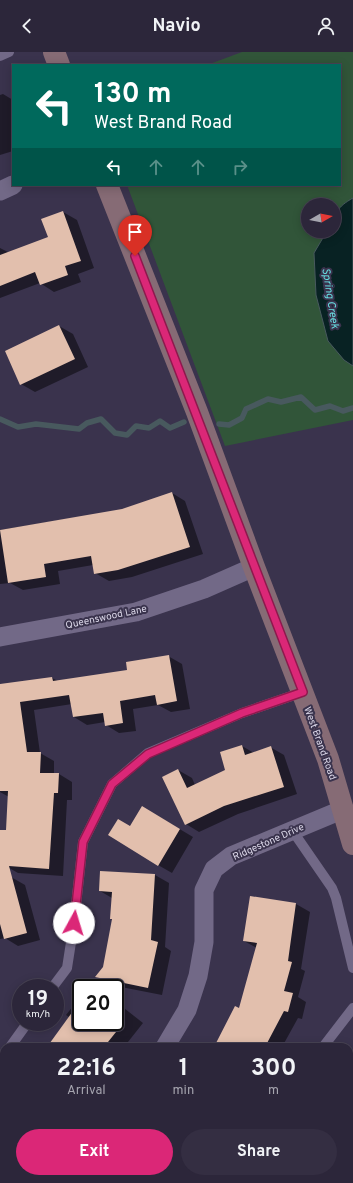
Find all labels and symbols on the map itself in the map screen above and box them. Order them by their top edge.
north arrow [301,198,341,238]
pin [118,215,152,256]
water label: Spring Creek [318,267,342,330]
street label: Queenswood Lane [64,603,148,632]
street label: West Brand Road [300,705,339,782]
street label: Ridgestone Drive [231,821,306,864]
position arrow [53,902,95,944]
speed limit sign: 20 [72,979,124,1031]

